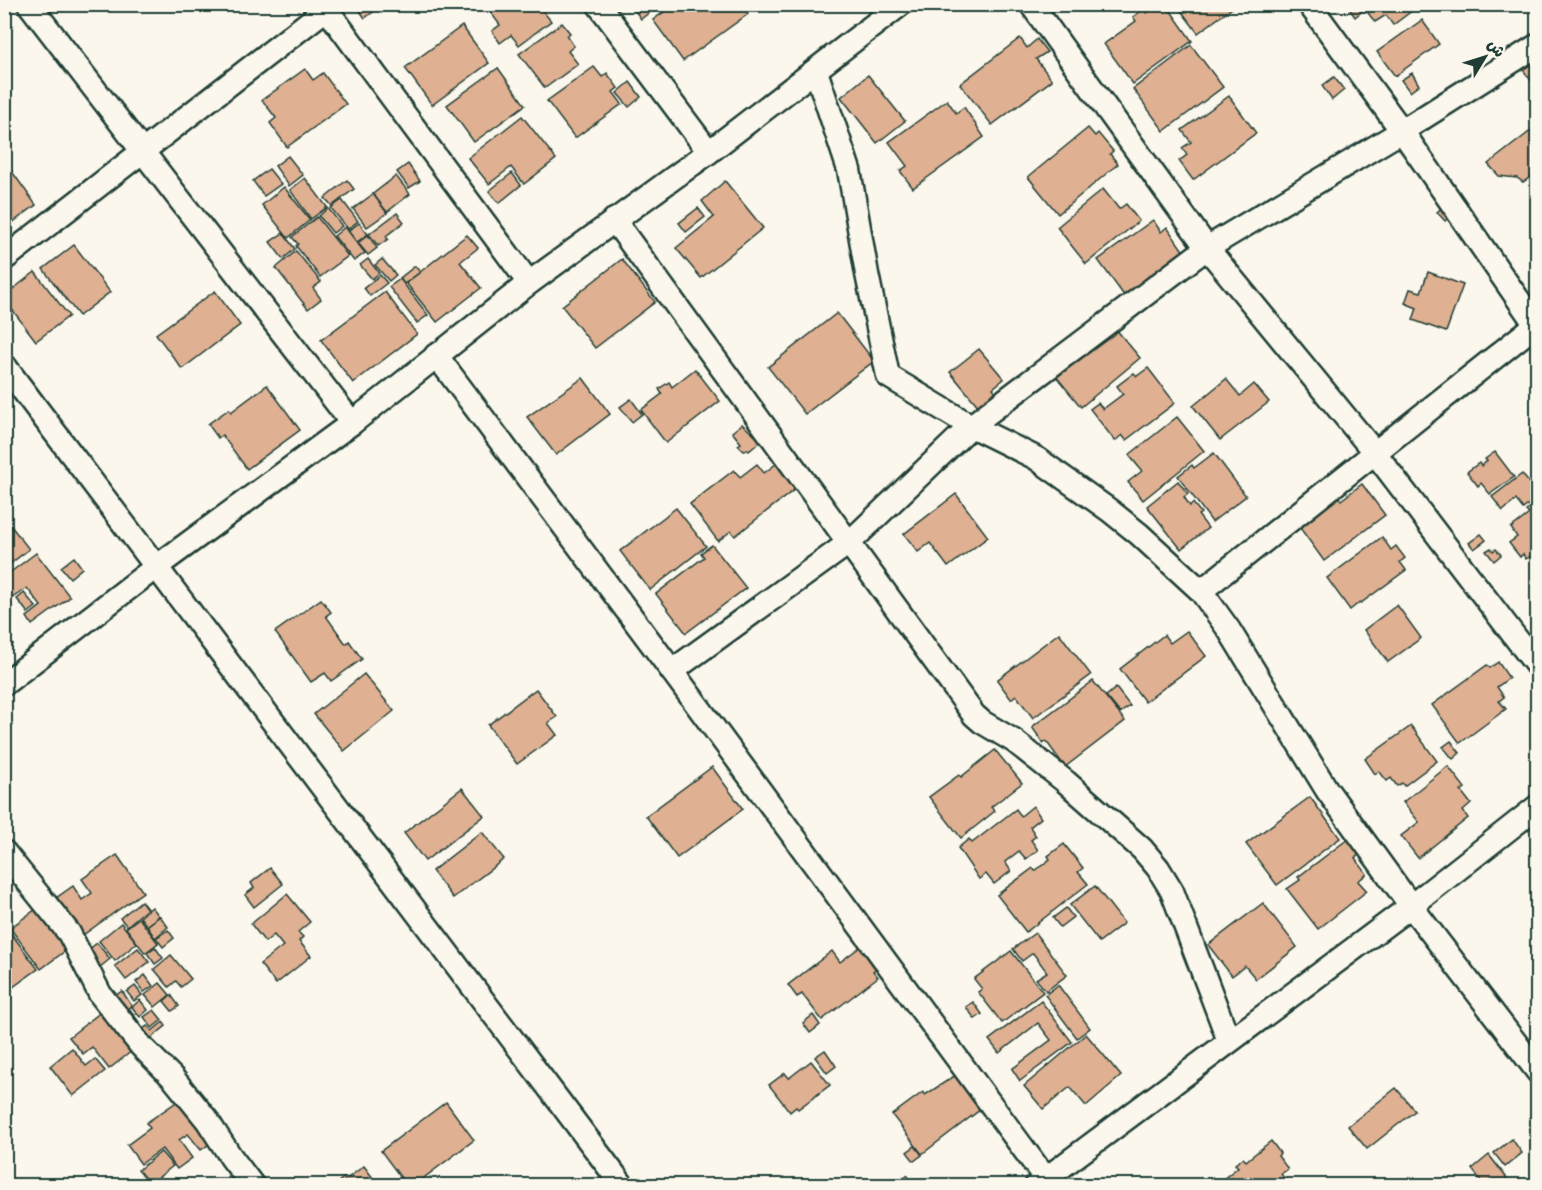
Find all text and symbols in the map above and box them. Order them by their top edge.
north arrow [1455,27,1515,87]
text: ش [1483,35,1509,61]

